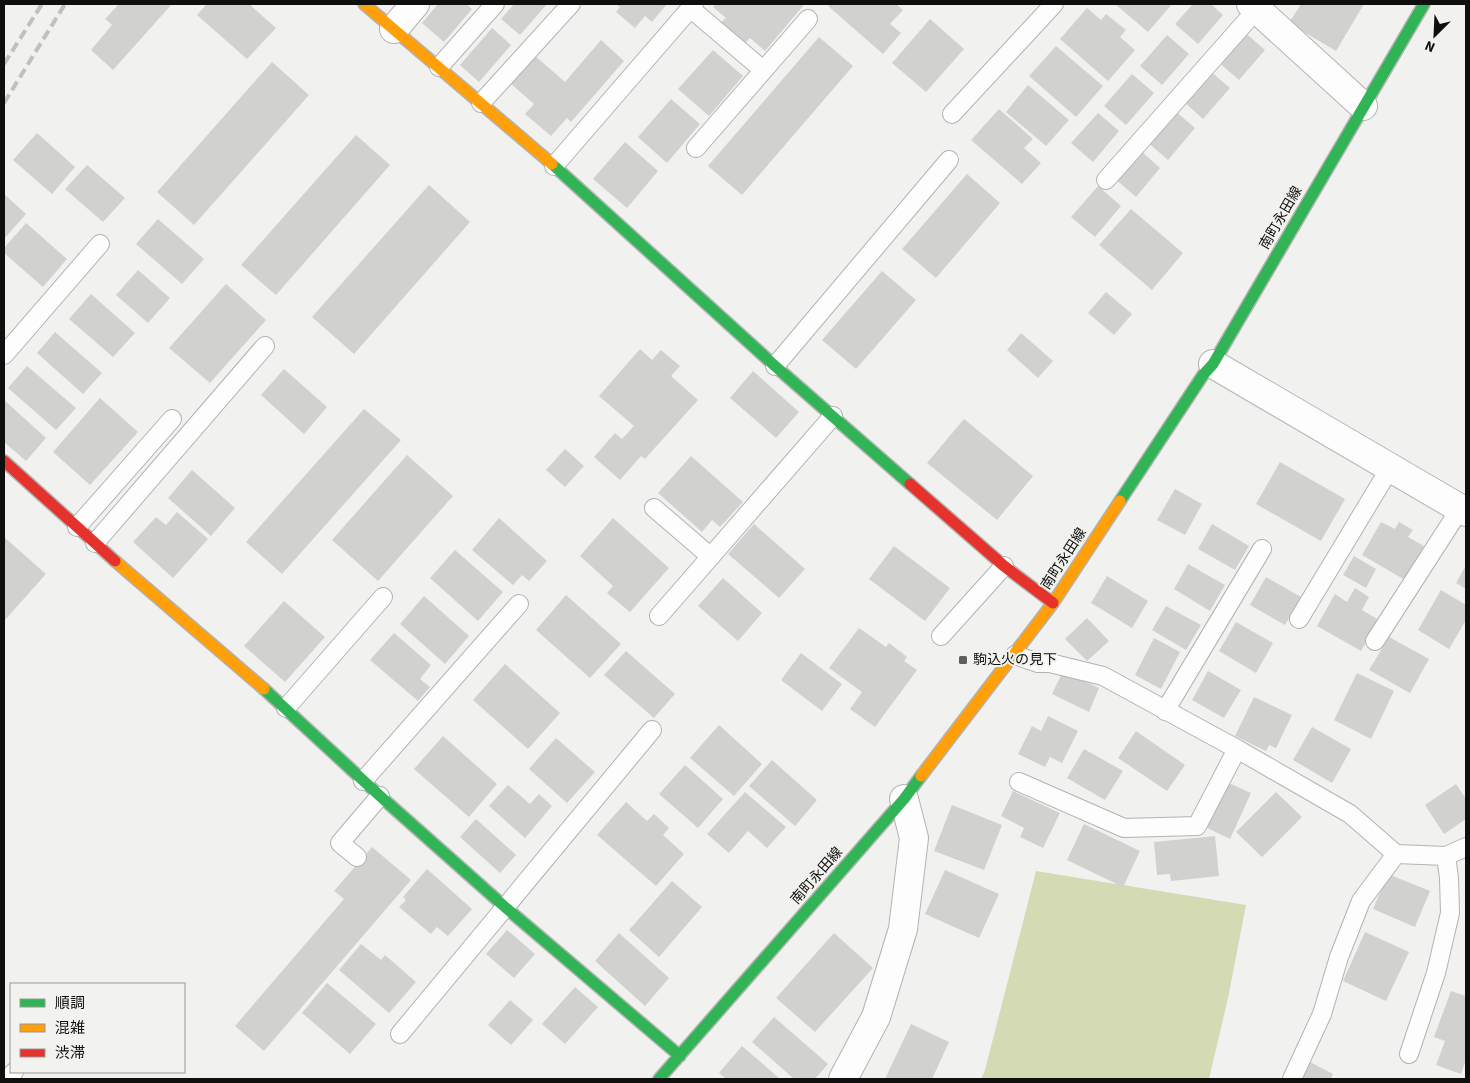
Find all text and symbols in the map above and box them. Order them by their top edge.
north arrow [1410,10,1460,60]
text: N [1422,35,1438,57]
street label: 南町永田線 [1255,183,1307,253]
street label: 南町永田線 [1037,524,1091,594]
place label: 駒込火の見下 [973,650,1057,670]
marker: 駒込火の見下 [957,654,969,666]
street label: 南町永田線 [786,843,848,909]
legend [10,983,185,1073]
text: 順調 [55,993,85,1014]
text: 混雑 [55,1018,85,1039]
text: 渋滞 [55,1043,85,1064]

